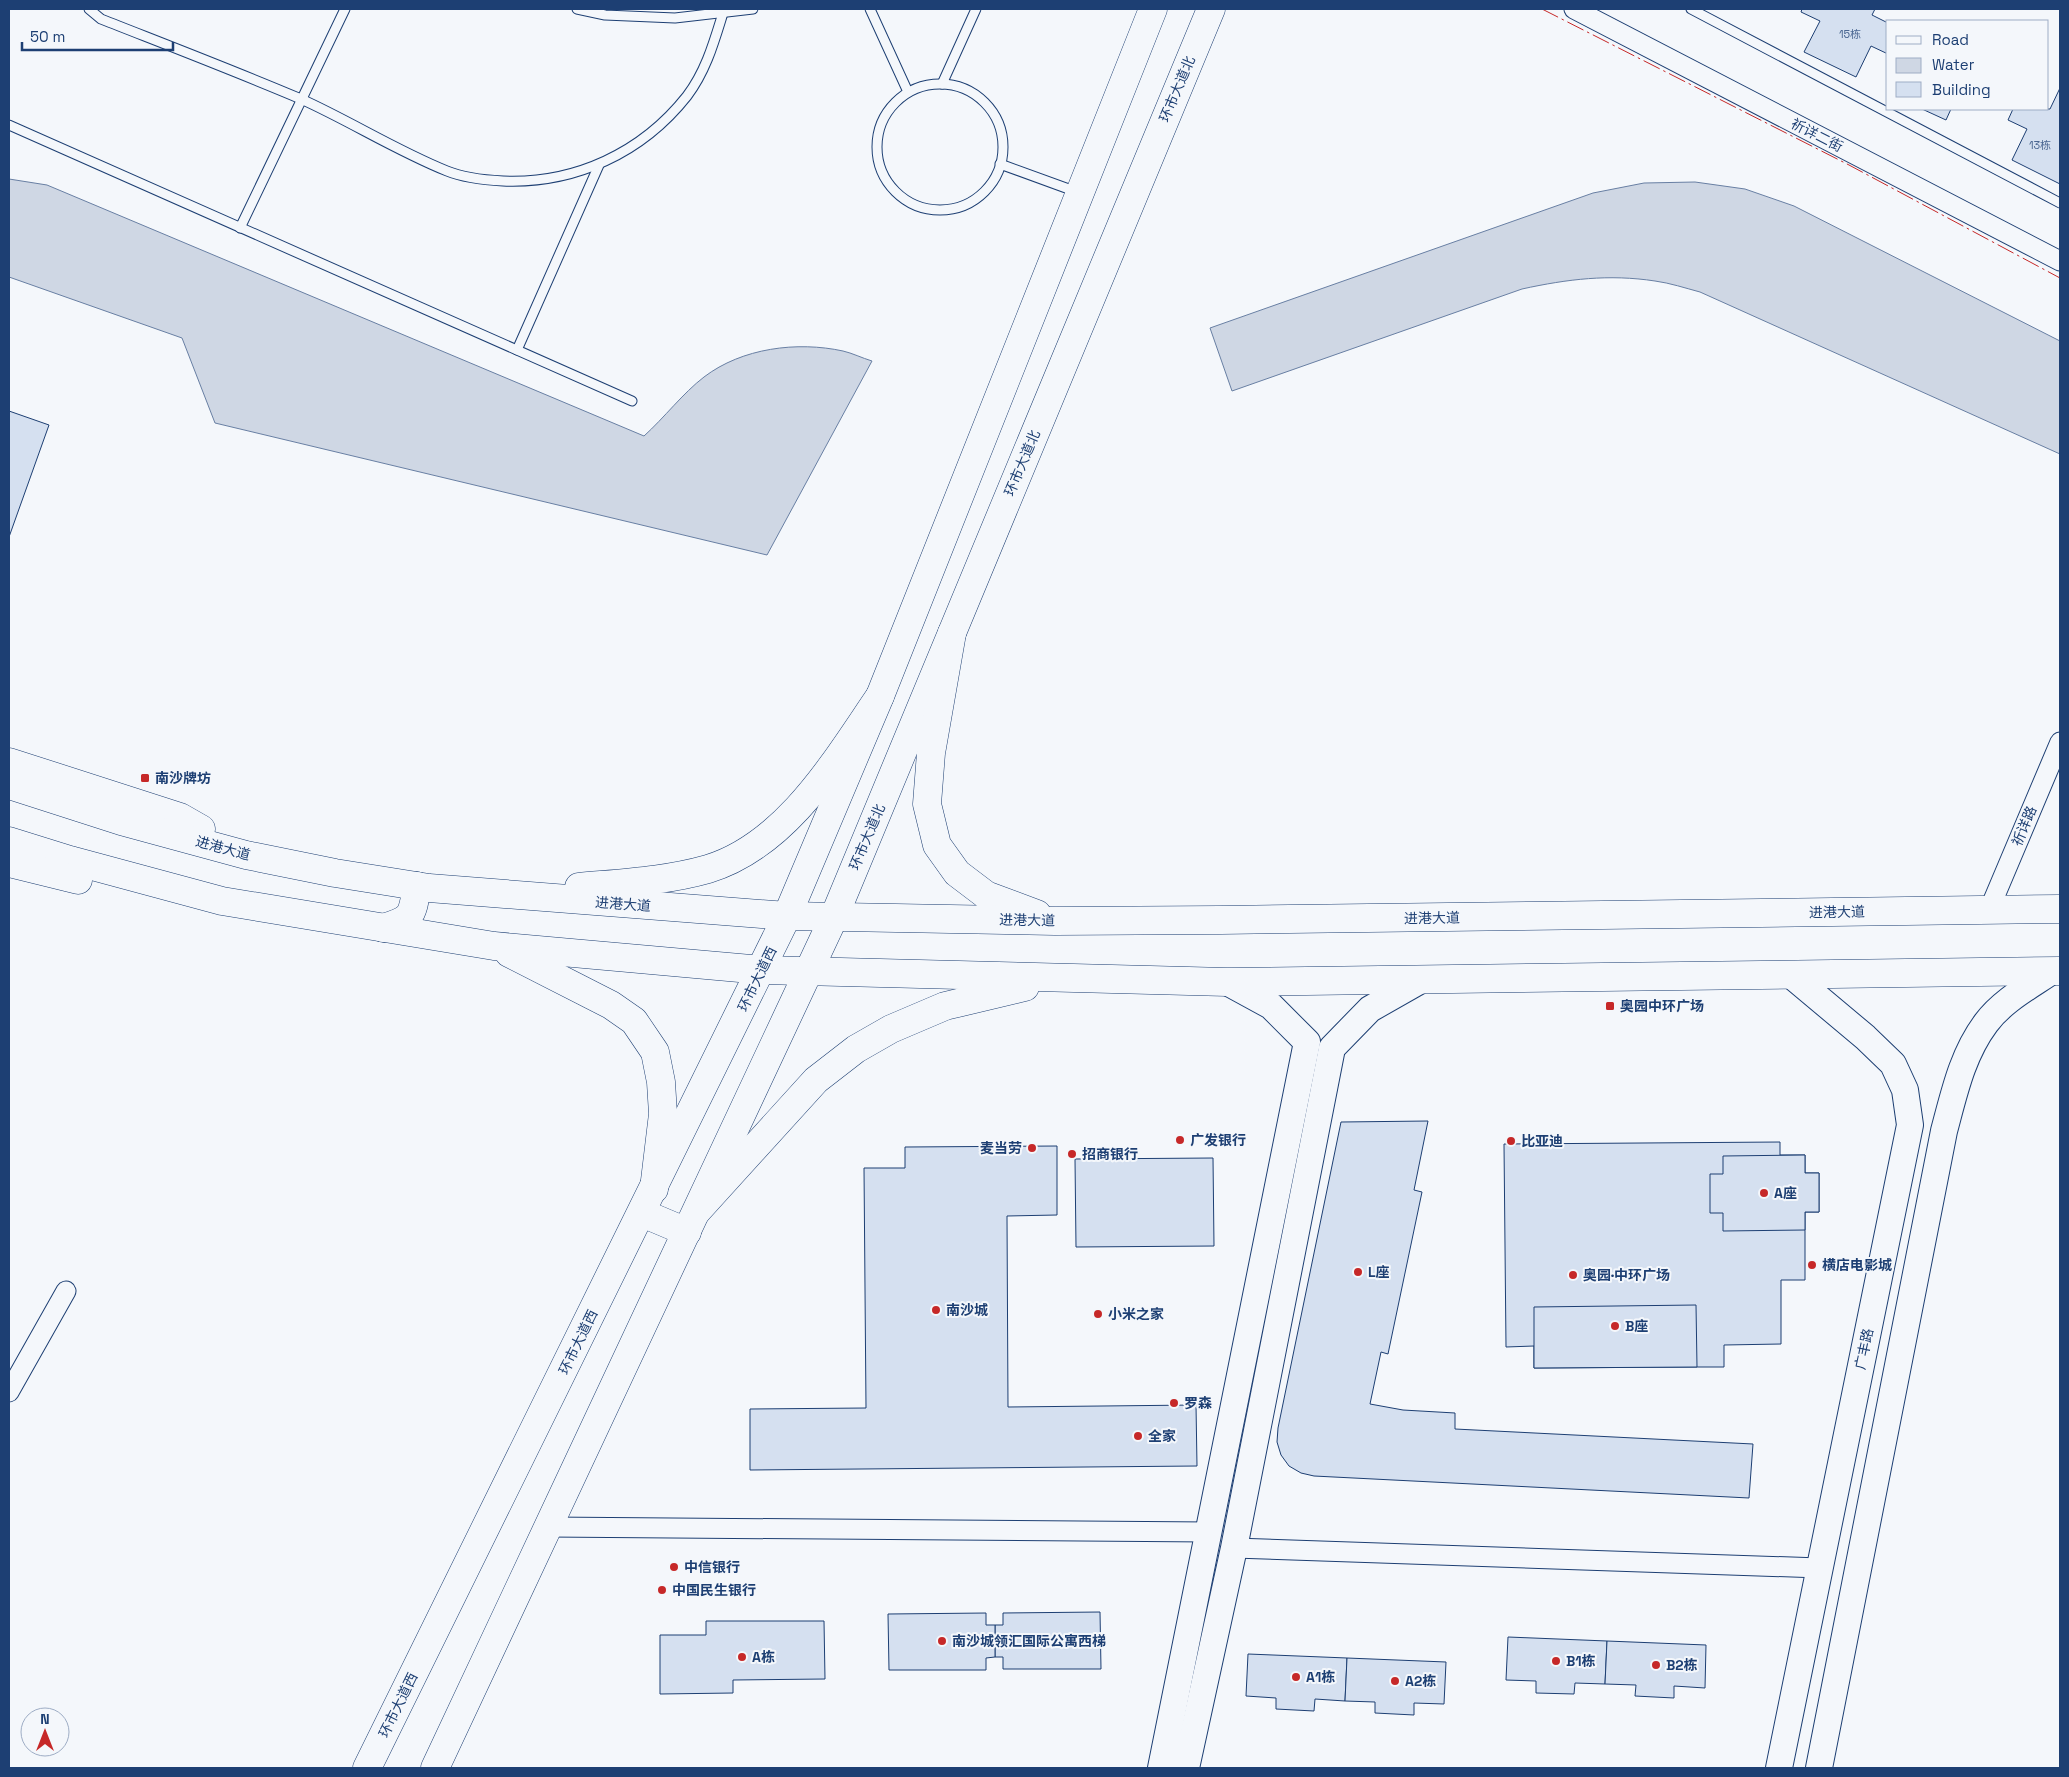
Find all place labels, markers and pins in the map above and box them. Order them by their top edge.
place label: 南沙牌坊 [155,769,211,787]
marker: 南沙牌坊 [139,772,151,784]
place label: 奥园中环广场 [1620,997,1704,1015]
marker: 奥园中环广场 [1604,1000,1616,1012]
place label: 广发银行 [1190,1131,1246,1149]
place label: 比亚迪 [1521,1132,1563,1150]
marker: 广发银行 [1174,1134,1186,1146]
marker: 比亚迪 [1505,1135,1517,1147]
place label: 麦当劳 [980,1139,1022,1157]
marker: 麦当劳 [1026,1142,1038,1154]
place label: 招商银行 [1082,1145,1138,1163]
marker: 招商银行 [1066,1148,1078,1160]
place label: A座 [1774,1184,1797,1202]
marker: A座 [1758,1187,1770,1199]
place label: 横店电影城 [1822,1256,1892,1274]
marker: 横店电影城 [1806,1259,1818,1271]
place label: L座 [1368,1263,1390,1281]
marker: L座 [1352,1266,1364,1278]
place label: 奥园·中环广场 [1583,1266,1670,1284]
marker: 奥园·中环广场 [1567,1269,1579,1281]
place label: 南沙城 [946,1301,988,1319]
marker: 南沙城 [930,1304,942,1316]
place label: 小米之家 [1108,1305,1164,1323]
marker: 小米之家 [1092,1308,1104,1320]
place label: B座 [1625,1317,1648,1335]
marker: B座 [1609,1320,1621,1332]
place label: 罗森 [1184,1394,1212,1412]
marker: 罗森 [1168,1397,1180,1409]
place label: 全家 [1148,1427,1176,1445]
marker: 全家 [1132,1430,1144,1442]
place label: 中信银行 [684,1558,740,1576]
marker: 中信银行 [668,1561,680,1573]
place label: 中国民生银行 [672,1581,756,1599]
marker: 中国民生银行 [656,1584,668,1596]
place label: 南沙城领汇国际公寓西梯 [952,1632,1106,1650]
marker: 南沙城领汇国际公寓西梯 [936,1635,948,1647]
place label: A栋 [752,1648,775,1666]
marker: A栋 [736,1651,748,1663]
place label: B1栋 [1566,1652,1596,1670]
marker: B1栋 [1550,1655,1562,1667]
place label: B2栋 [1666,1656,1698,1674]
marker: B2栋 [1650,1659,1662,1671]
place label: A1栋 [1306,1668,1335,1686]
marker: A1栋 [1290,1671,1302,1683]
place label: A2栋 [1405,1672,1436,1690]
marker: A2栋 [1389,1675,1401,1687]

